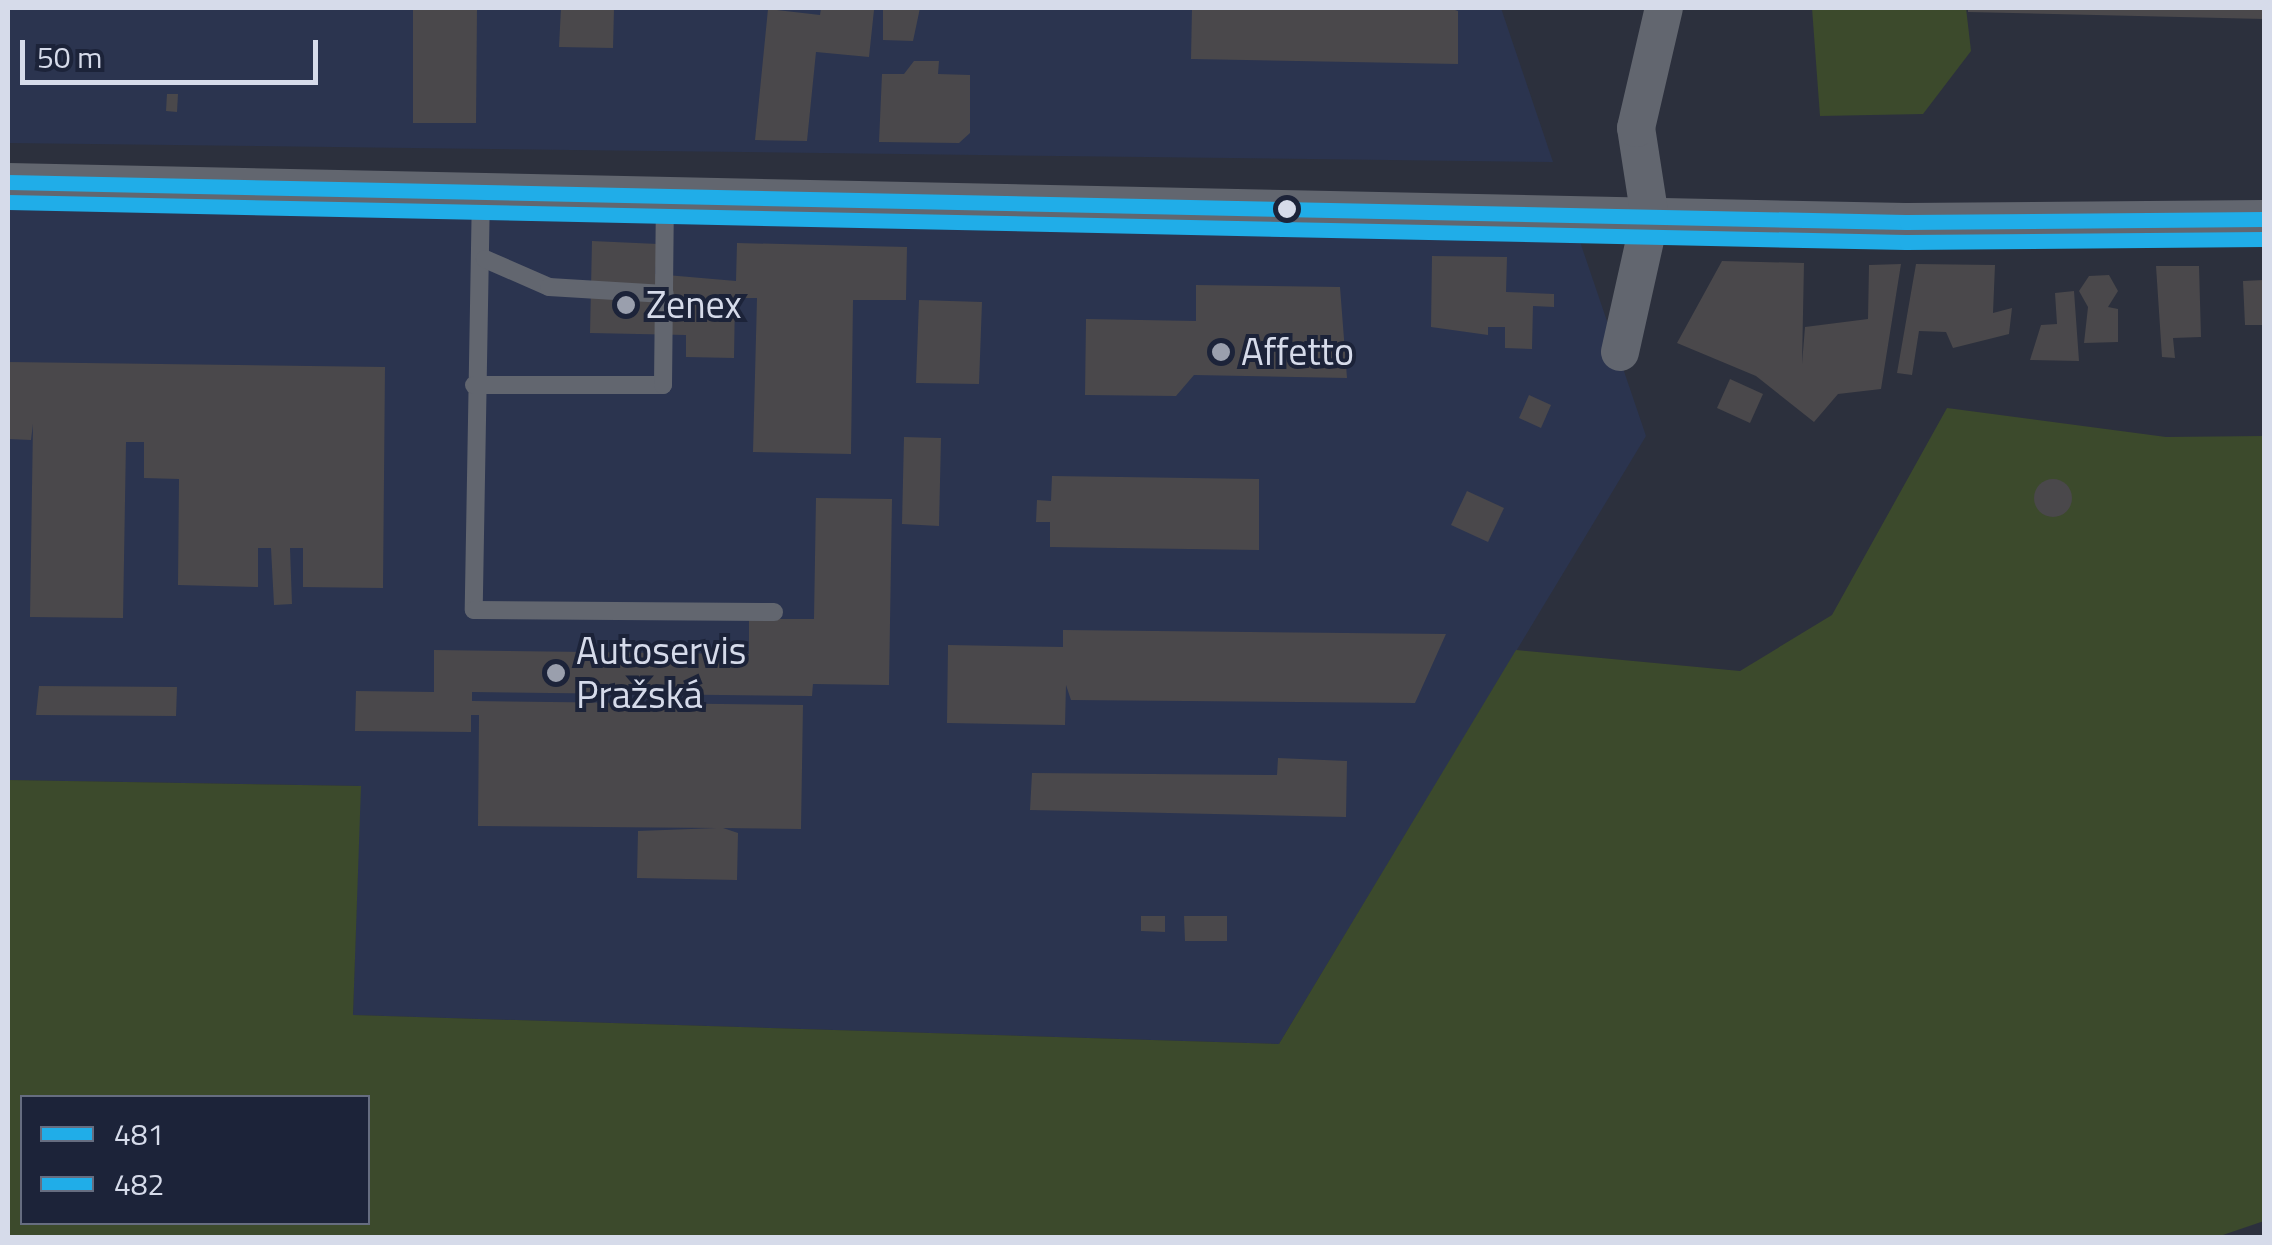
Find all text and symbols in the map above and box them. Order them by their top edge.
scale bar [25,20,322,82]
text: 50 m [37,34,102,80]
unlabelled marker [1277,199,1297,219]
place label: Zenex [646,282,742,328]
marker: Zenex [615,294,637,316]
place label: Affetto [1241,329,1354,375]
marker: Affetto [1210,341,1232,363]
place label: Autoservis Pražská [576,628,747,718]
marker: Autoservis Pražská [545,662,567,684]
legend [20,1095,370,1225]
text: 481 [114,1111,164,1157]
text: 482 [114,1161,164,1207]

